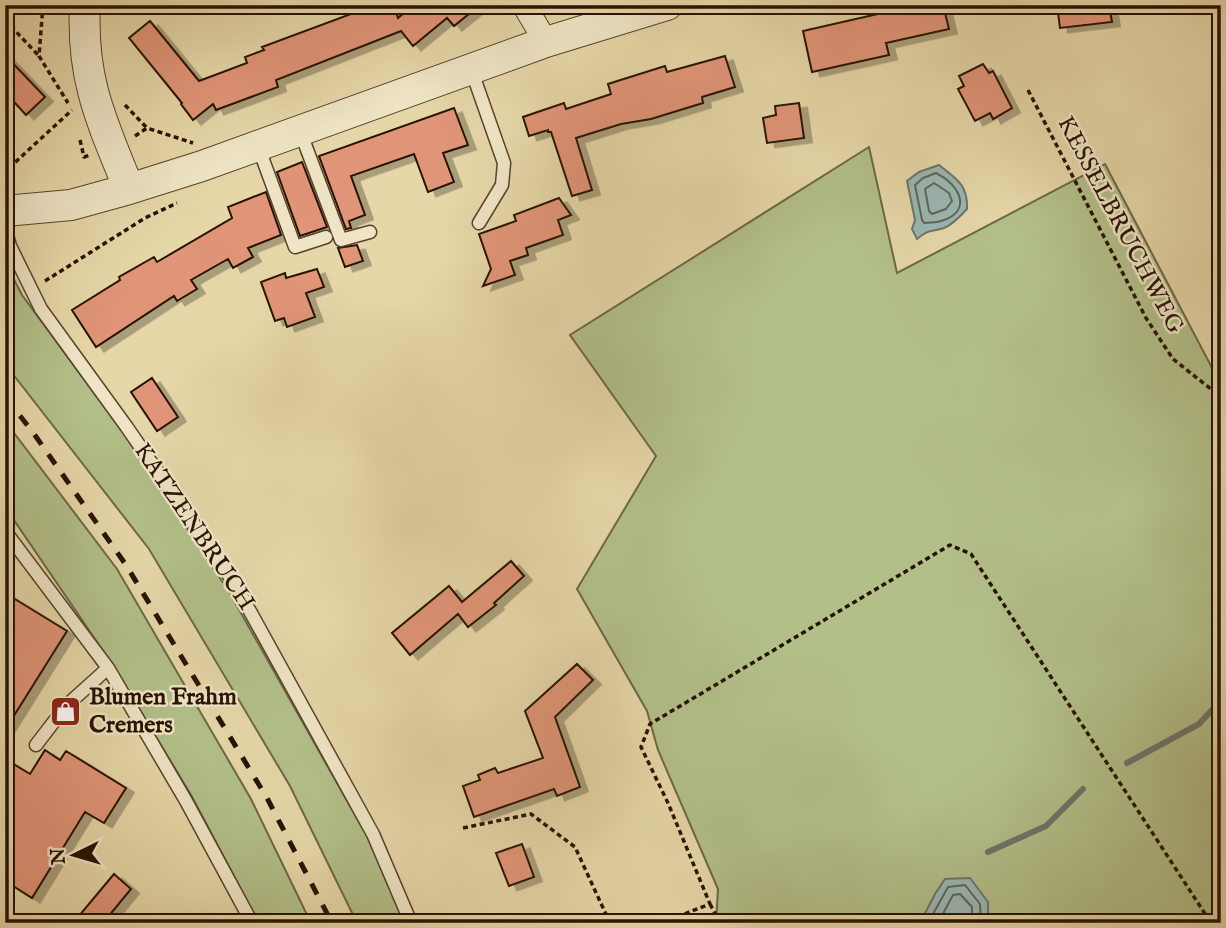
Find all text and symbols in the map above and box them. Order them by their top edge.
street label: KESSELBRUCHWEG [1050,111,1190,339]
street label: KATZENBRUCH [126,437,262,617]
place label: Blumen Frahm Cremers [89,682,237,741]
shop icon: Blumen Frahm Cremers [49,694,83,728]
north arrow [38,820,108,890]
text: N [46,847,72,867]

